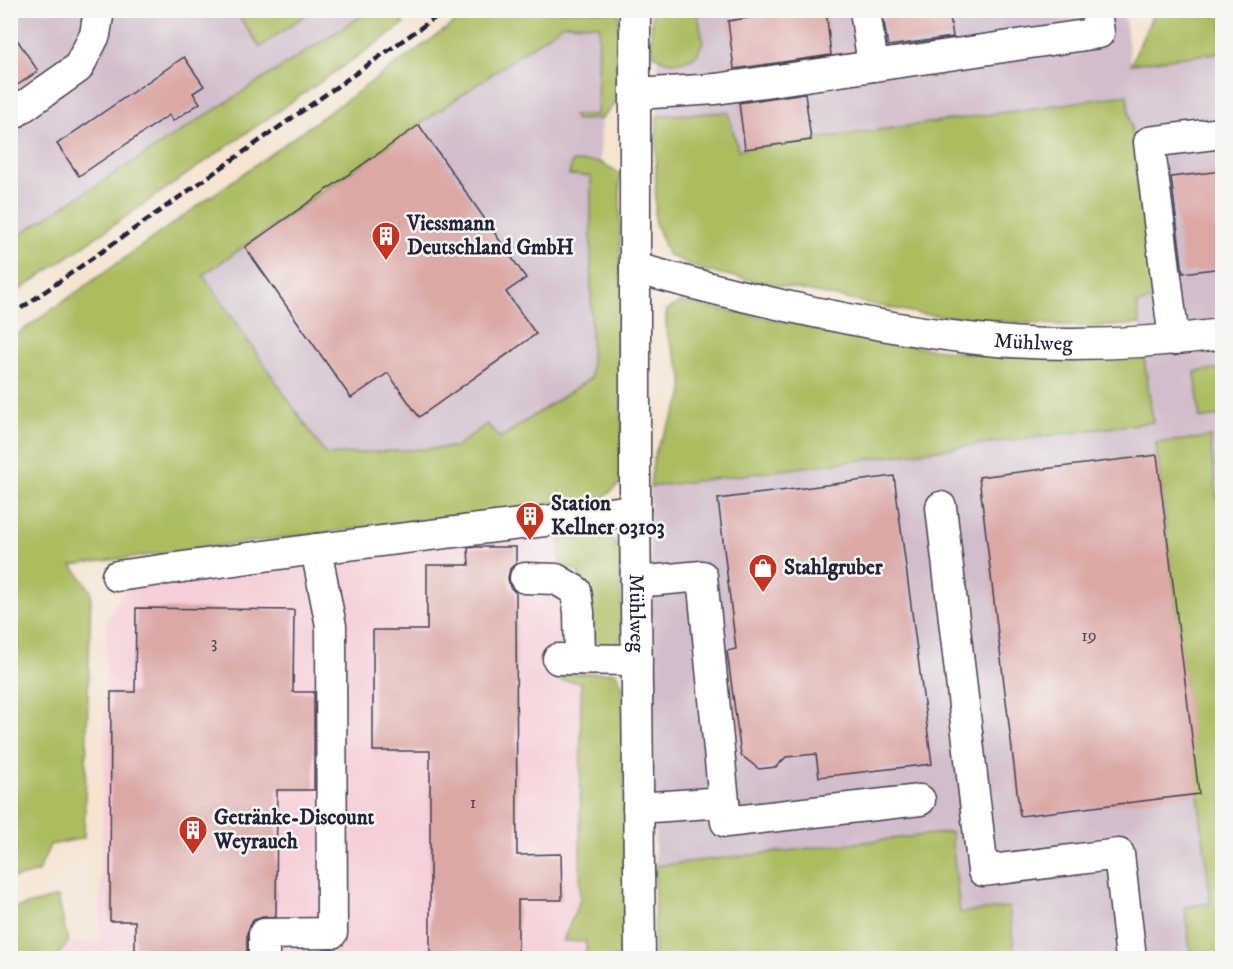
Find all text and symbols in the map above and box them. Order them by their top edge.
place label: Viessmann Deutschland GmbH [406,211,574,261]
building icon: Viessmann Deutschland GmbH [370,220,402,262]
street label: Mühlweg [993,328,1073,357]
place label: Station Kellner 03103 [551,491,665,541]
building icon: Station Kellner 03103 [514,500,546,542]
shop icon: Stahlgruber [747,552,779,594]
place label: Stahlgruber [784,555,884,581]
street label: Mühlweg [623,574,650,653]
house number: 19 [1081,625,1097,647]
house number: 3 [211,632,217,654]
house number: 1 [470,792,476,814]
place label: Getränke-Discount Weyrauch [213,805,375,855]
building icon: Getränke-Discount Weyrauch [177,814,209,856]

